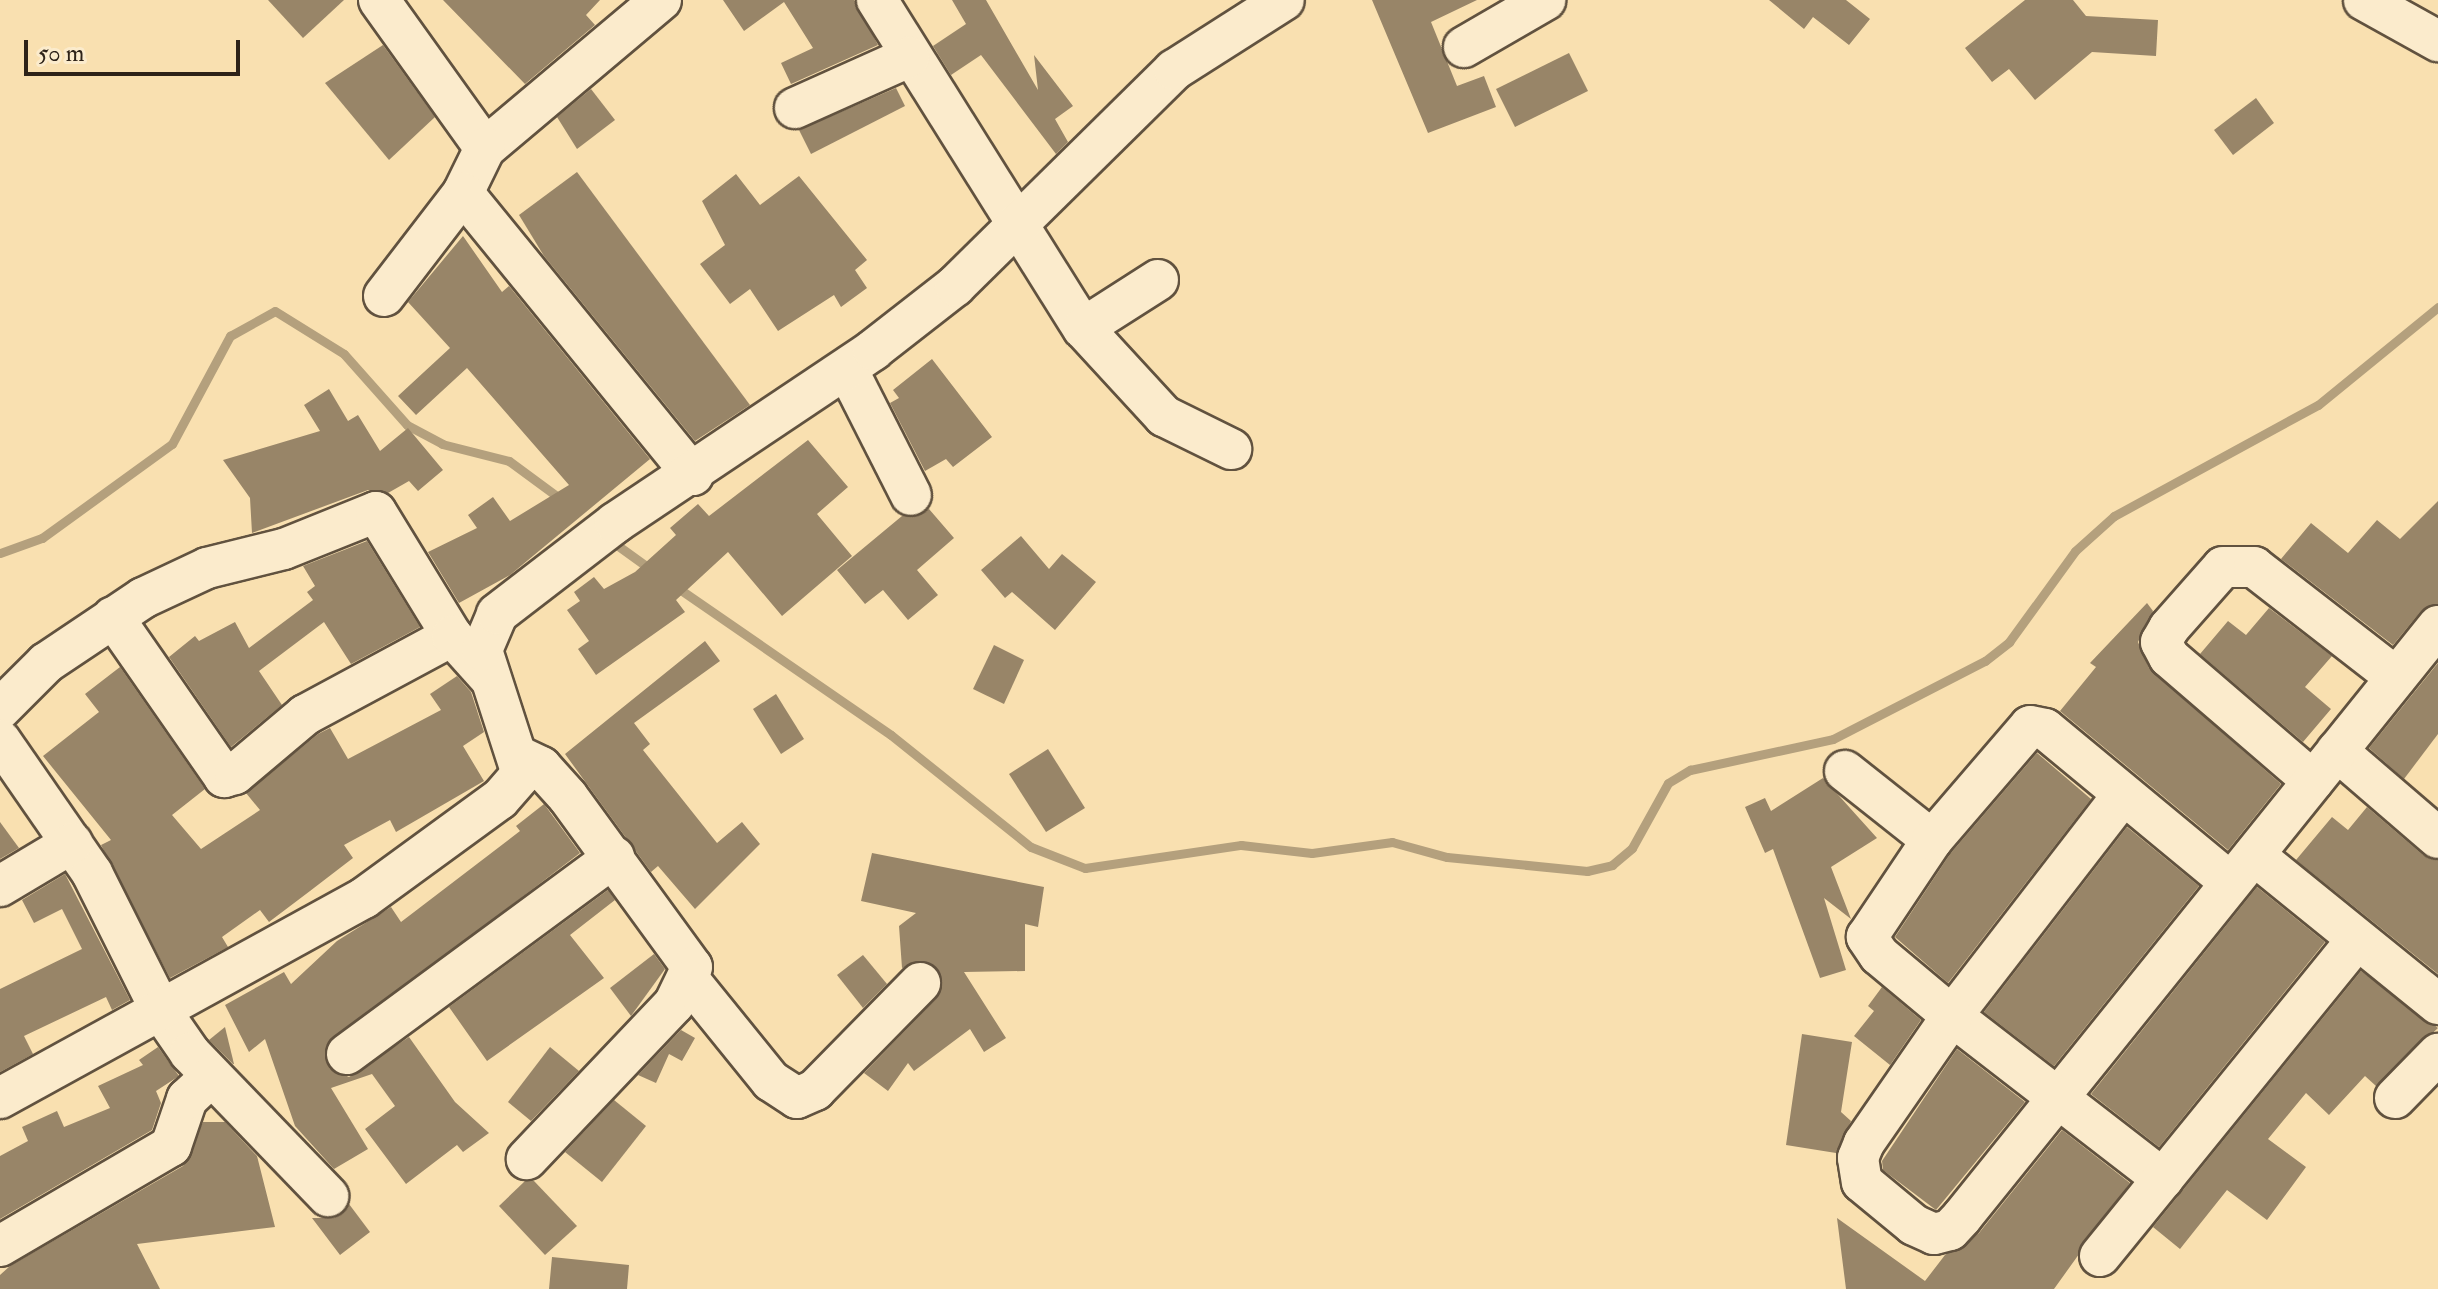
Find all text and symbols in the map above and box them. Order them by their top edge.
scale bar [28,24,244,74]
text: 50 m [38,38,84,69]

